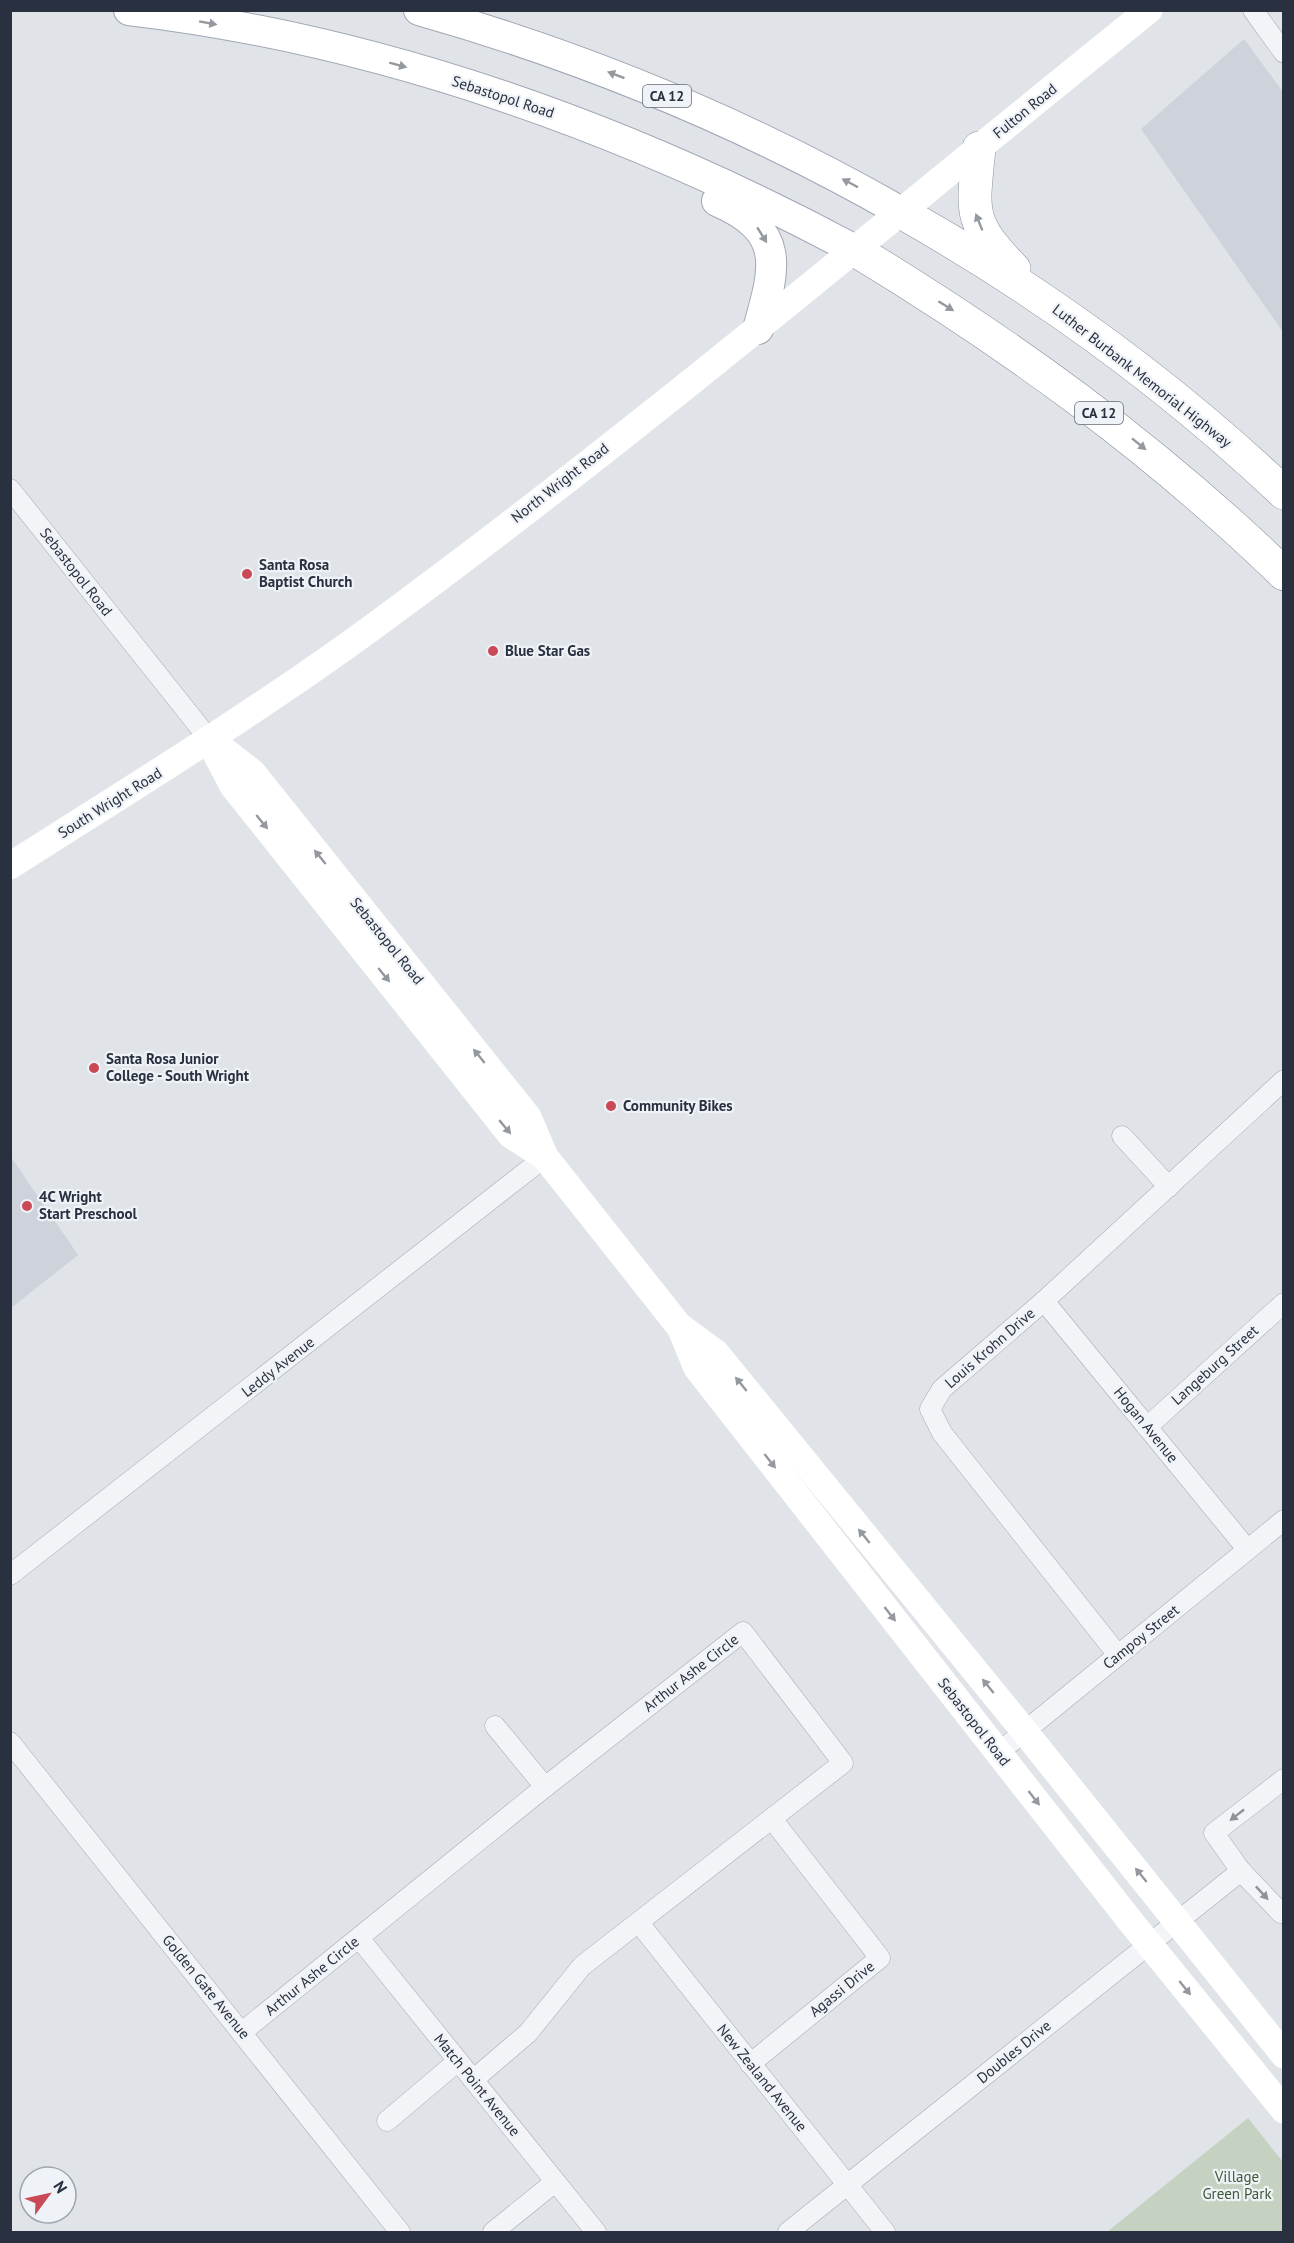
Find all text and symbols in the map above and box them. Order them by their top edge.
one-way arrow [198,19,217,28]
one-way arrow [389,61,407,70]
one-way arrow [607,70,625,79]
street label: Sebastopol Road [449,71,557,122]
street label: Fulton Road [989,79,1061,142]
road number: CA 12 [643,85,691,107]
one-way arrow [841,178,858,188]
one-way arrow [974,212,984,230]
one-way arrow [757,227,768,243]
one-way arrow [938,300,955,311]
street label: Luther Burbank Memorial Highway [1049,300,1236,452]
road number: CA 12 [1075,402,1123,424]
one-way arrow [1131,437,1146,450]
street label: North Wright Road [507,439,612,527]
street label: Sebastopol Road [36,524,117,620]
place label: Santa Rosa Baptist Church [259,555,352,591]
marker: Santa Rosa Baptist Church [240,567,254,581]
place label: Blue Star Gas [505,641,590,660]
marker: Blue Star Gas [486,644,500,658]
street label: South Wright Road [54,763,165,842]
one-way arrow [256,815,268,830]
one-way arrow [313,849,326,865]
street label: Sebastopol Road [346,893,428,988]
one-way arrow [377,967,390,983]
place label: Santa Rosa Junior College - South Wright [106,1049,250,1085]
one-way arrow [474,1049,486,1064]
marker: Santa Rosa Junior College - South Wright [87,1061,101,1075]
place label: Community Bikes [623,1096,733,1115]
marker: Community Bikes [604,1099,618,1113]
one-way arrow [499,1119,512,1135]
place label: 4C Wright Start Preschool [39,1187,138,1223]
marker: 4C Wright Start Preschool [20,1199,34,1213]
street label: Louis Krohn Drive [941,1303,1039,1392]
street label: Langeburg Street [1167,1321,1262,1409]
street label: Leddy Avenue [237,1332,318,1401]
one-way arrow [735,1376,748,1392]
street label: Hogan Avenue [1110,1383,1183,1466]
one-way arrow [763,1453,775,1468]
one-way arrow [858,1529,871,1544]
street label: Campoy Street [1099,1600,1183,1673]
one-way arrow [884,1606,897,1622]
street label: Arthur Ashe Circle [639,1630,742,1716]
street label: Sebastopol Road [934,1674,1015,1770]
one-way arrow [982,1679,995,1694]
one-way arrow [1027,1790,1040,1806]
one-way arrow [1229,1808,1245,1821]
one-way arrow [1134,1867,1147,1883]
one-way arrow [1255,1885,1268,1900]
street label: Golden Gate Avenue [158,1931,254,2043]
street label: Arthur Ashe Circle [261,1932,363,2019]
street label: Agassi Drive [805,1957,878,2021]
one-way arrow [1179,1980,1192,1996]
street label: Doubles Drive [973,2016,1055,2087]
street label: New Zealand Avenue [713,2020,812,2135]
street label: Match Point Avenue [430,2029,525,2140]
north arrow [18,2165,78,2225]
park label: Village Green Park [1202,2167,1272,2203]
text: N [49,2177,72,2197]

